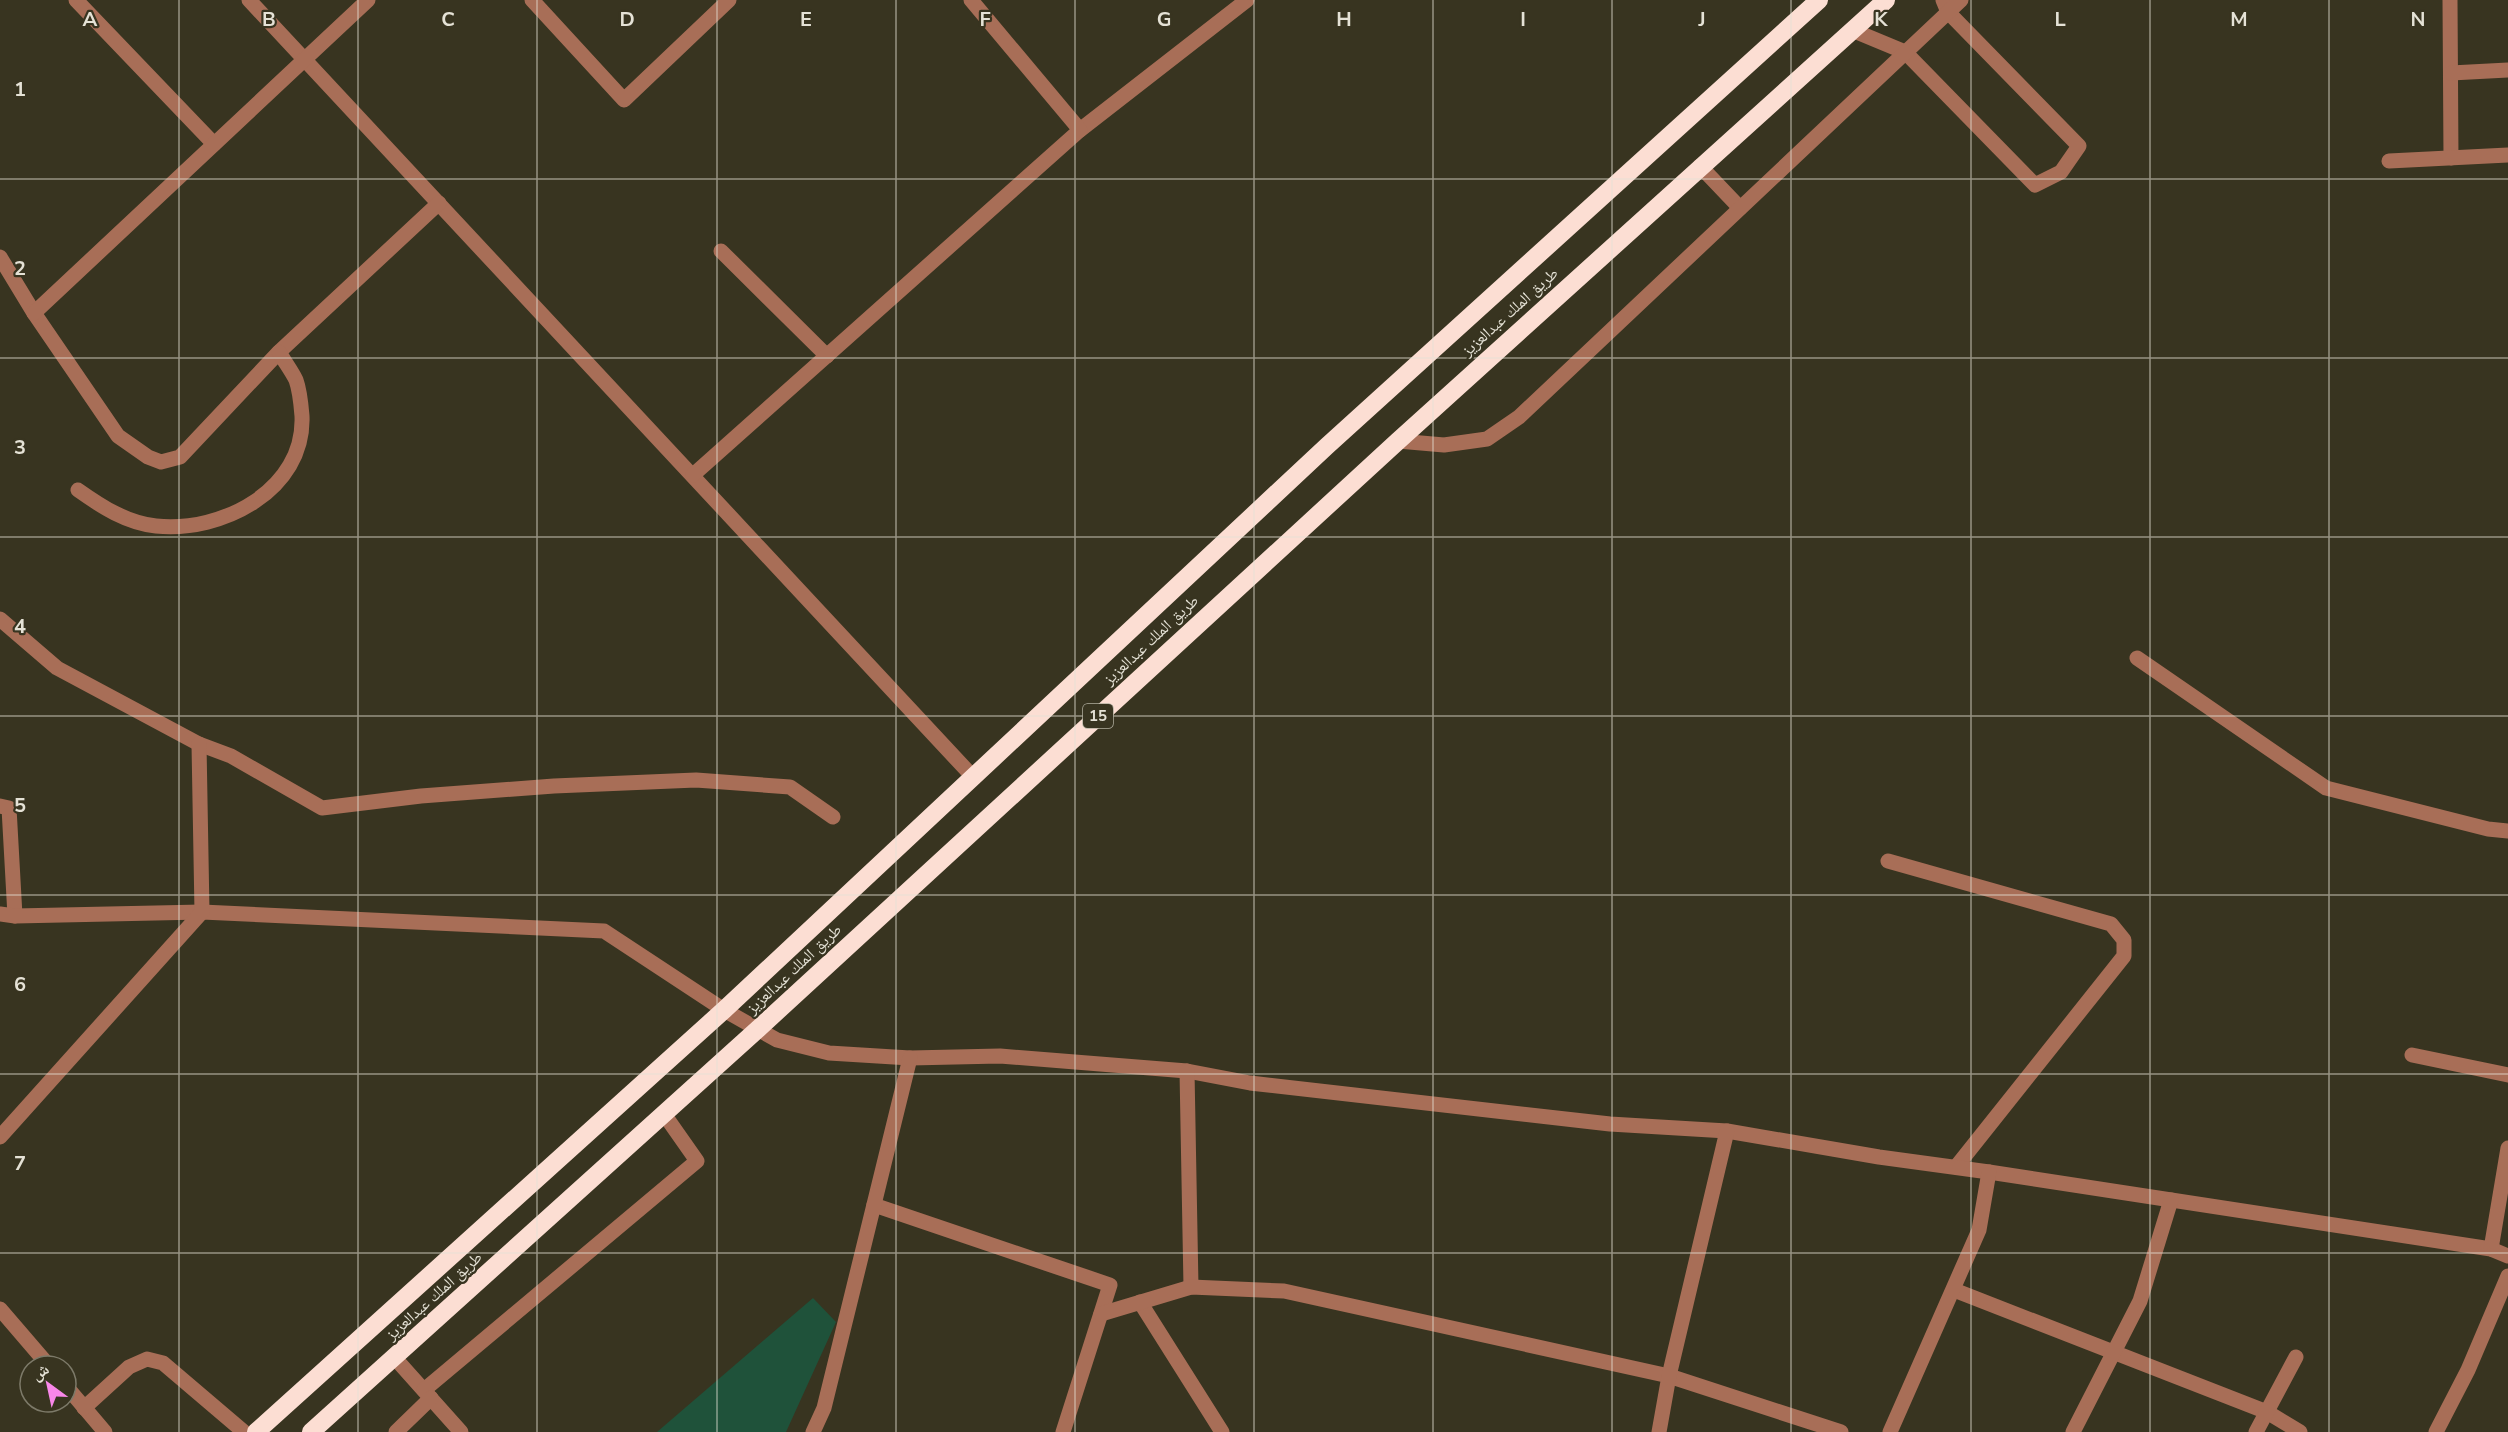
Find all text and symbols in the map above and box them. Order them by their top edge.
text: A [83,6,98,33]
text: B [262,6,276,33]
text: C [441,6,455,33]
text: D [619,6,635,33]
text: E [800,6,812,33]
text: F [979,6,991,33]
text: G [1157,6,1171,33]
text: H [1336,6,1352,33]
text: I [1520,6,1526,33]
text: J [1697,6,1706,33]
text: K [1874,6,1888,33]
text: L [2054,6,2066,33]
text: M [2230,6,2248,33]
text: N [2411,6,2425,33]
text: 1 [14,76,26,103]
text: 2 [14,255,26,282]
street label: طريق الملك عبدالعزيز [1456,263,1563,362]
text: 3 [14,434,26,461]
street label: طريق الملك عبدالعزيز [1098,590,1204,691]
text: 4 [14,613,26,640]
road number: 15 [1083,704,1113,728]
text: 5 [14,792,26,819]
street label: طريق الملك عبدالعزيز [741,919,847,1020]
text: 6 [14,971,26,998]
text: 7 [14,1150,26,1177]
street label: طريق الملك عبدالعزيز [380,1247,487,1346]
north arrow [18,1354,78,1414]
text: ش [27,1358,54,1386]

